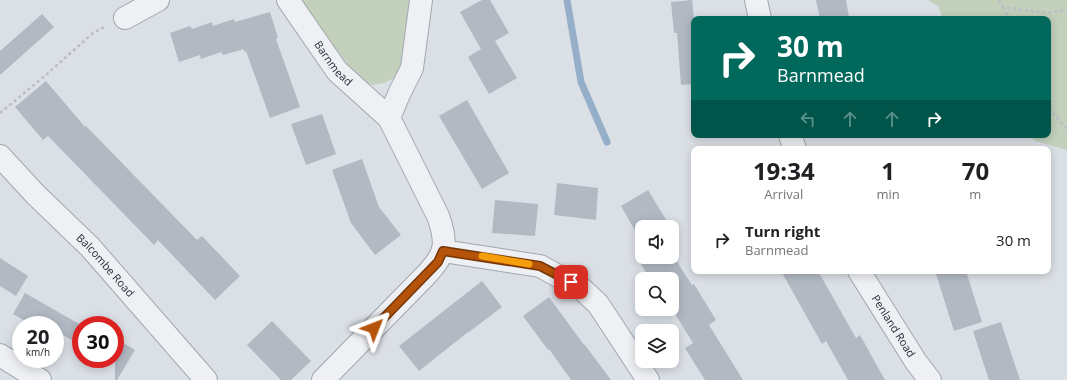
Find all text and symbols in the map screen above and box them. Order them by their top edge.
text: 30 m [777,27,844,65]
icon: right [711,32,763,84]
street label: Barnmead [311,38,356,89]
text: Barnmead [777,63,865,87]
icon: left [797,108,819,130]
icon: ahead [839,108,861,130]
icon: ahead [881,108,903,130]
icon: right [923,108,945,130]
text: 19:34 [753,154,815,187]
text: 1 [881,154,895,187]
text: 70 [962,154,989,187]
text: Arrival [764,185,803,203]
text: min [876,185,900,203]
text: m [969,185,981,203]
map controls [635,220,679,368]
button: sound [635,220,679,264]
text: Turn right [745,221,820,241]
icon: right [711,229,733,251]
street label: Balcombe Road [74,230,138,300]
text: 30 m [996,230,1031,250]
text: Barnmead [745,241,808,259]
pin [554,265,588,299]
icon: arrive [560,271,582,293]
button: search [635,272,679,316]
street label: Penland Road [869,292,919,360]
position arrow [353,307,395,349]
speed limit sign: 30 [72,316,124,368]
text: 20 [27,323,49,350]
button: layers [635,324,679,368]
text: km/h [26,345,50,359]

